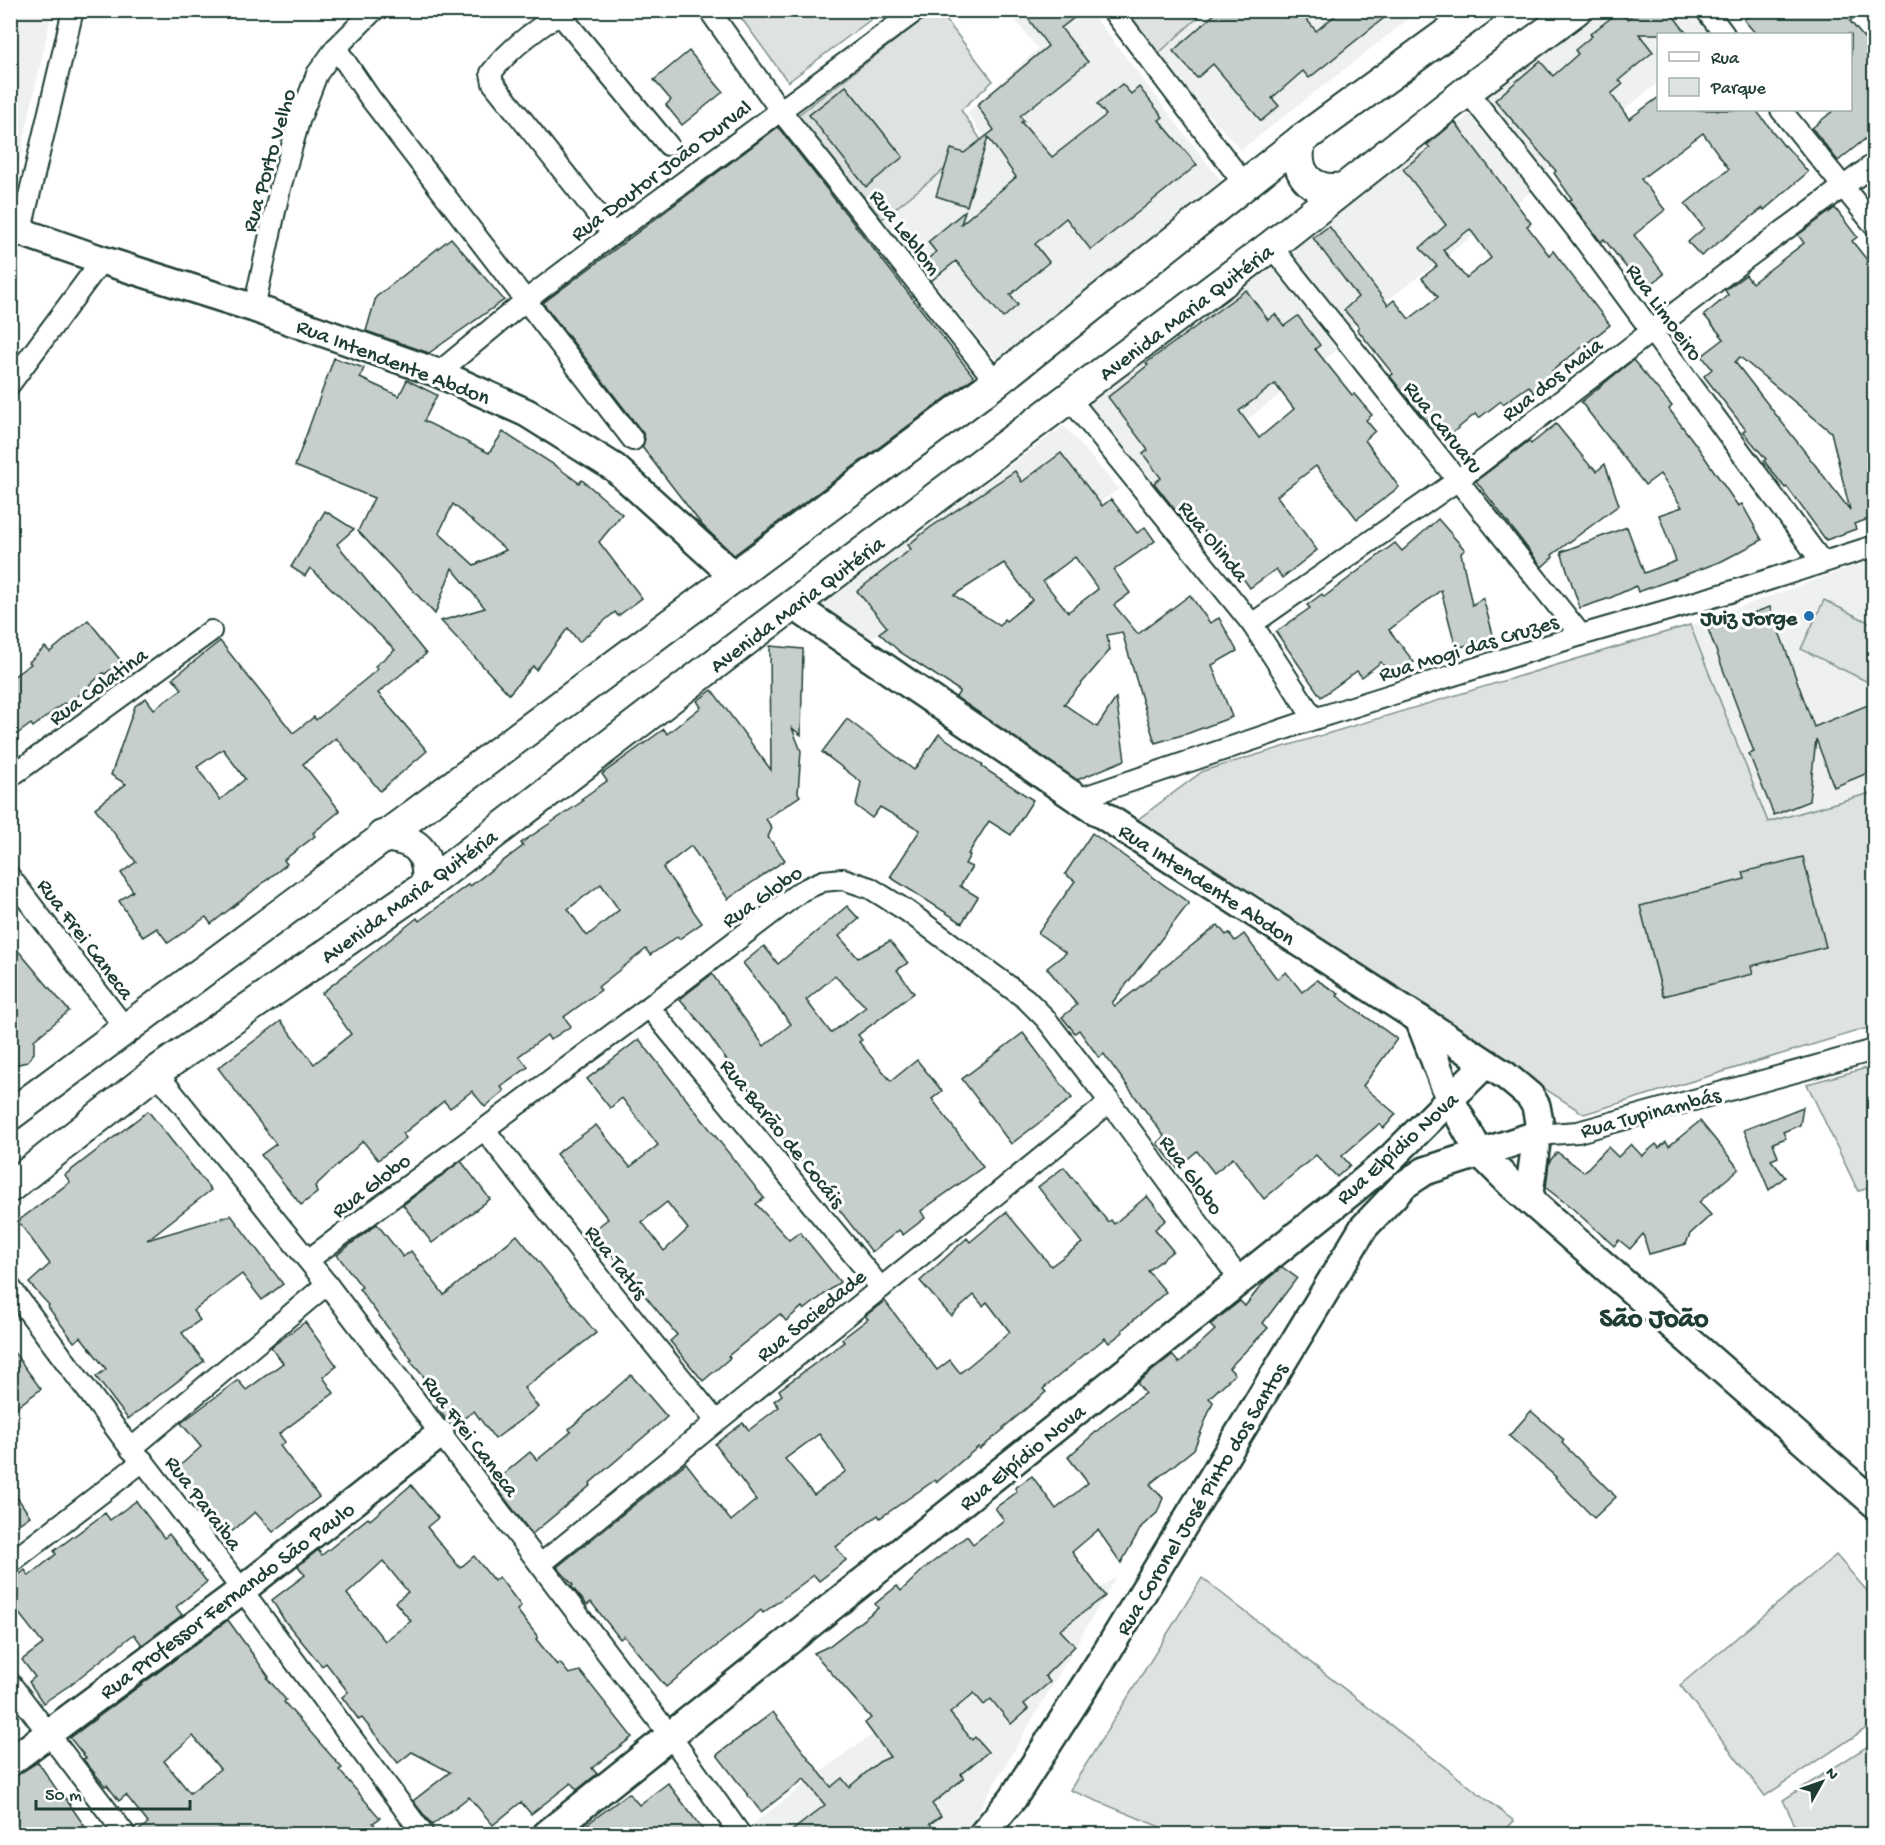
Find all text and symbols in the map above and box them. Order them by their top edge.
legend [1657,33,1852,111]
text: Rua [1711,49,1740,70]
text: Parque [1710,79,1767,100]
street label: Rua Porto Velho [238,86,304,236]
street label: Rua Doutor João Durval [567,96,758,249]
street label: Rua Leblom [862,185,946,282]
street label: Avenida Maria Quitéria [1095,240,1281,388]
street label: Rua Limoeiro [1619,259,1707,367]
street label: Rua Intendente Abdon [292,315,494,413]
street label: Rua dos Maia [1498,333,1610,429]
street label: Rua Caruaru [1397,377,1487,480]
street label: Rua Olinda [1171,496,1253,589]
street label: Avenida Maria Quitéria [706,532,892,680]
place label: Juiz Jorge [1700,607,1798,633]
marker: Juiz Jorge [1802,609,1816,623]
street label: Rua Mogi das Cruzes [1376,610,1563,689]
street label: Rua Colatina [45,643,155,733]
street label: Rua Intendente Abdon [1113,820,1299,953]
street label: Avenida Maria Quitéria [317,825,504,971]
street label: Rua Globo [718,861,809,935]
street label: Rua Frei Caneca [30,875,138,1007]
street label: Rua Barão de Cocáis [713,1055,850,1215]
street label: Rua Tupinambás [1578,1083,1725,1146]
street label: Rua Elpídio Nova [1332,1088,1466,1212]
street label: Rua Globo [1152,1131,1227,1221]
street label: Rua Globo [328,1149,417,1225]
street label: Rua Tatús [578,1221,653,1307]
street label: Rua Sociedade [752,1264,873,1369]
district label: São João [1599,1304,1709,1337]
street label: Rua Coronel José Pinto dos Santos [1112,1358,1296,1641]
street label: Rua Frei Caneca [415,1372,523,1504]
street label: Rua Elpídio Nova [955,1400,1093,1518]
street label: Rua Paraiba [158,1452,246,1558]
street label: Rua Professor Fernando São Paulo [96,1498,361,1707]
north arrow [1792,1752,1852,1812]
text: N [1820,1764,1842,1785]
scale bar [36,1773,190,1811]
text: 50 m [45,1786,82,1807]

